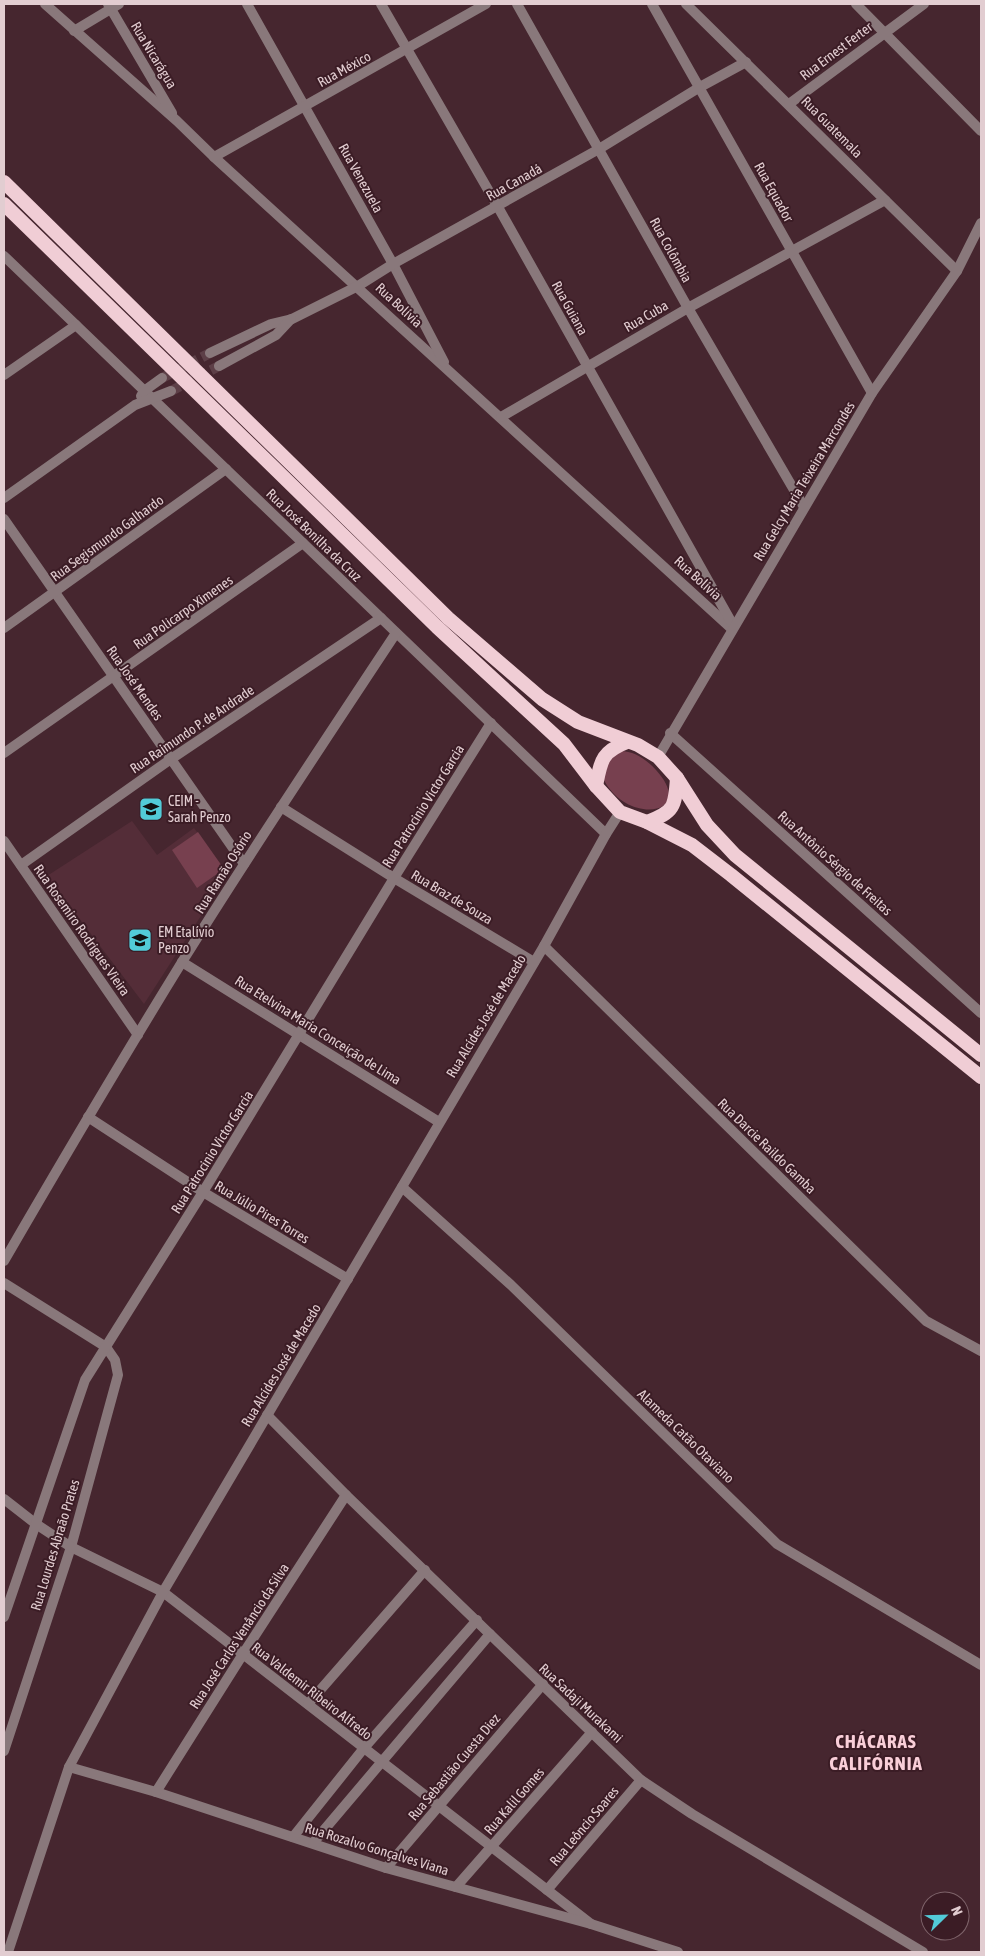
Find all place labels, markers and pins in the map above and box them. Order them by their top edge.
place label: CEIM - Sarah Penzo [168,793,231,825]
school or university icon: CEIM - Sarah Penzo [138,796,164,822]
place label: EM Etalívio Penzo [158,924,214,956]
school or university icon: EM Etalívio Penzo [127,927,153,953]

